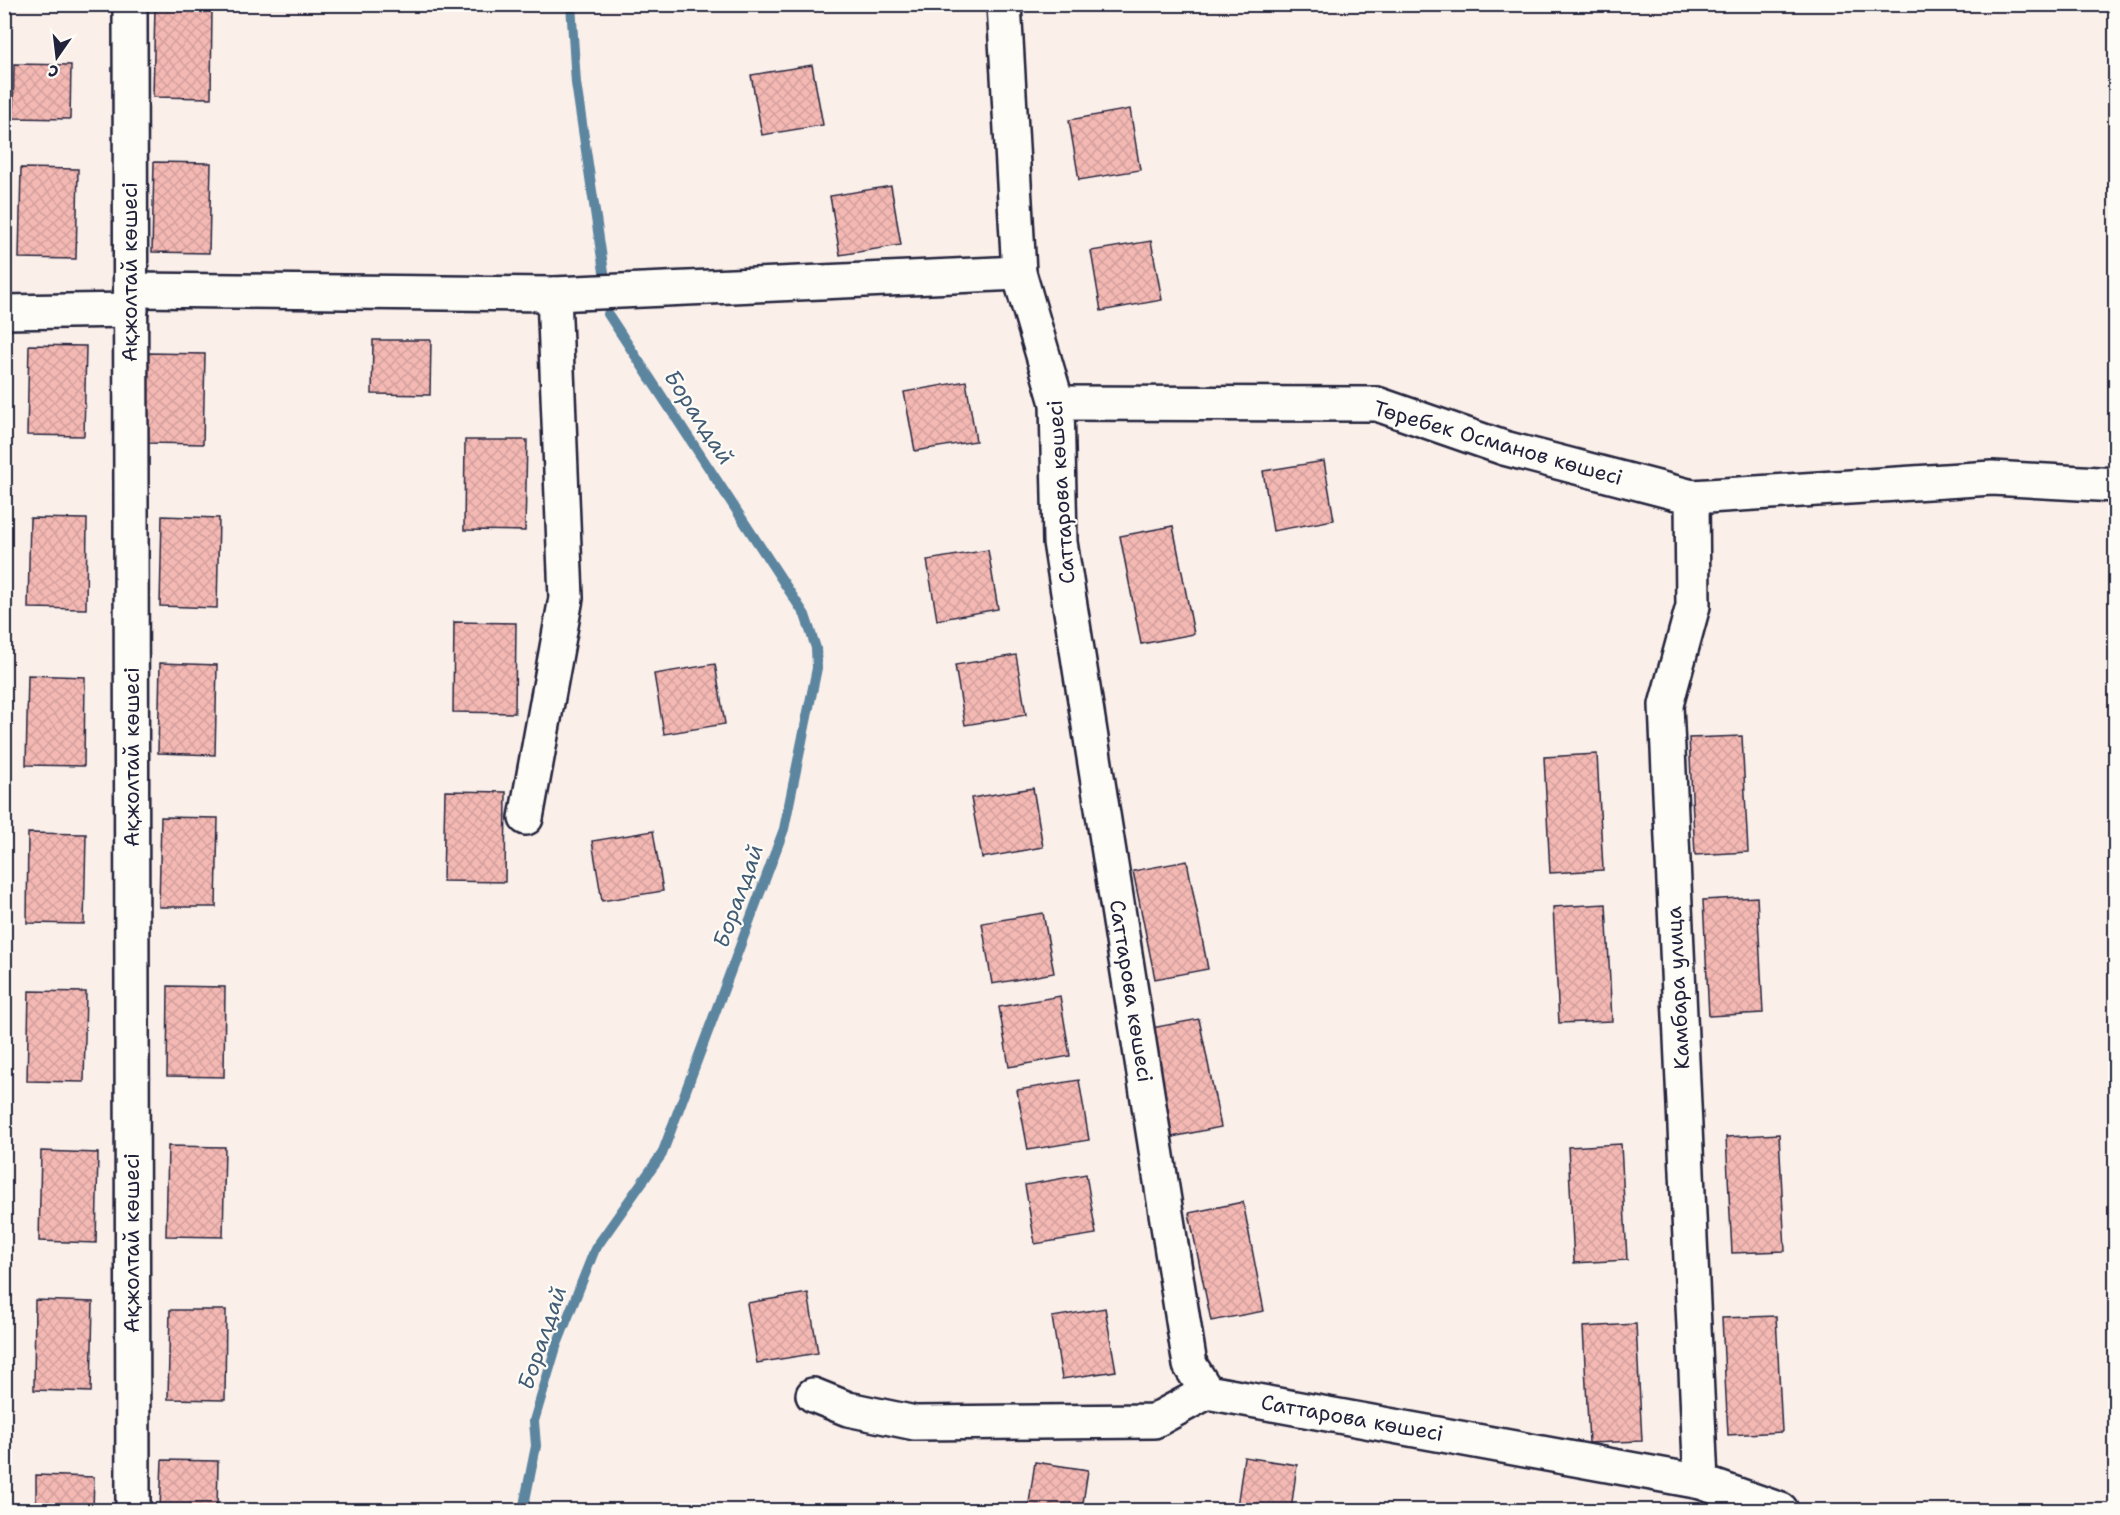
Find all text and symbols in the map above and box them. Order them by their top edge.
north arrow [27,27,87,87]
text: С [46,60,61,82]
street label: Ақжолтай көшесі [116,182,144,362]
water label: Боралдай [658,364,740,470]
street label: Төребек Османов көшесі [1370,394,1626,492]
street label: Саттарова көшесі [1041,399,1081,585]
street label: Ақжолтай көшесі [118,667,146,847]
water label: Боралдай [706,840,770,952]
street label: Саттарова көшесі [1103,898,1159,1084]
street label: Камбара улица [1660,906,1696,1070]
street label: Ақжолтай көшесі [118,1153,146,1333]
water label: Боралдай [511,1282,573,1394]
street label: Саттарова көшесі [1259,1388,1445,1448]

